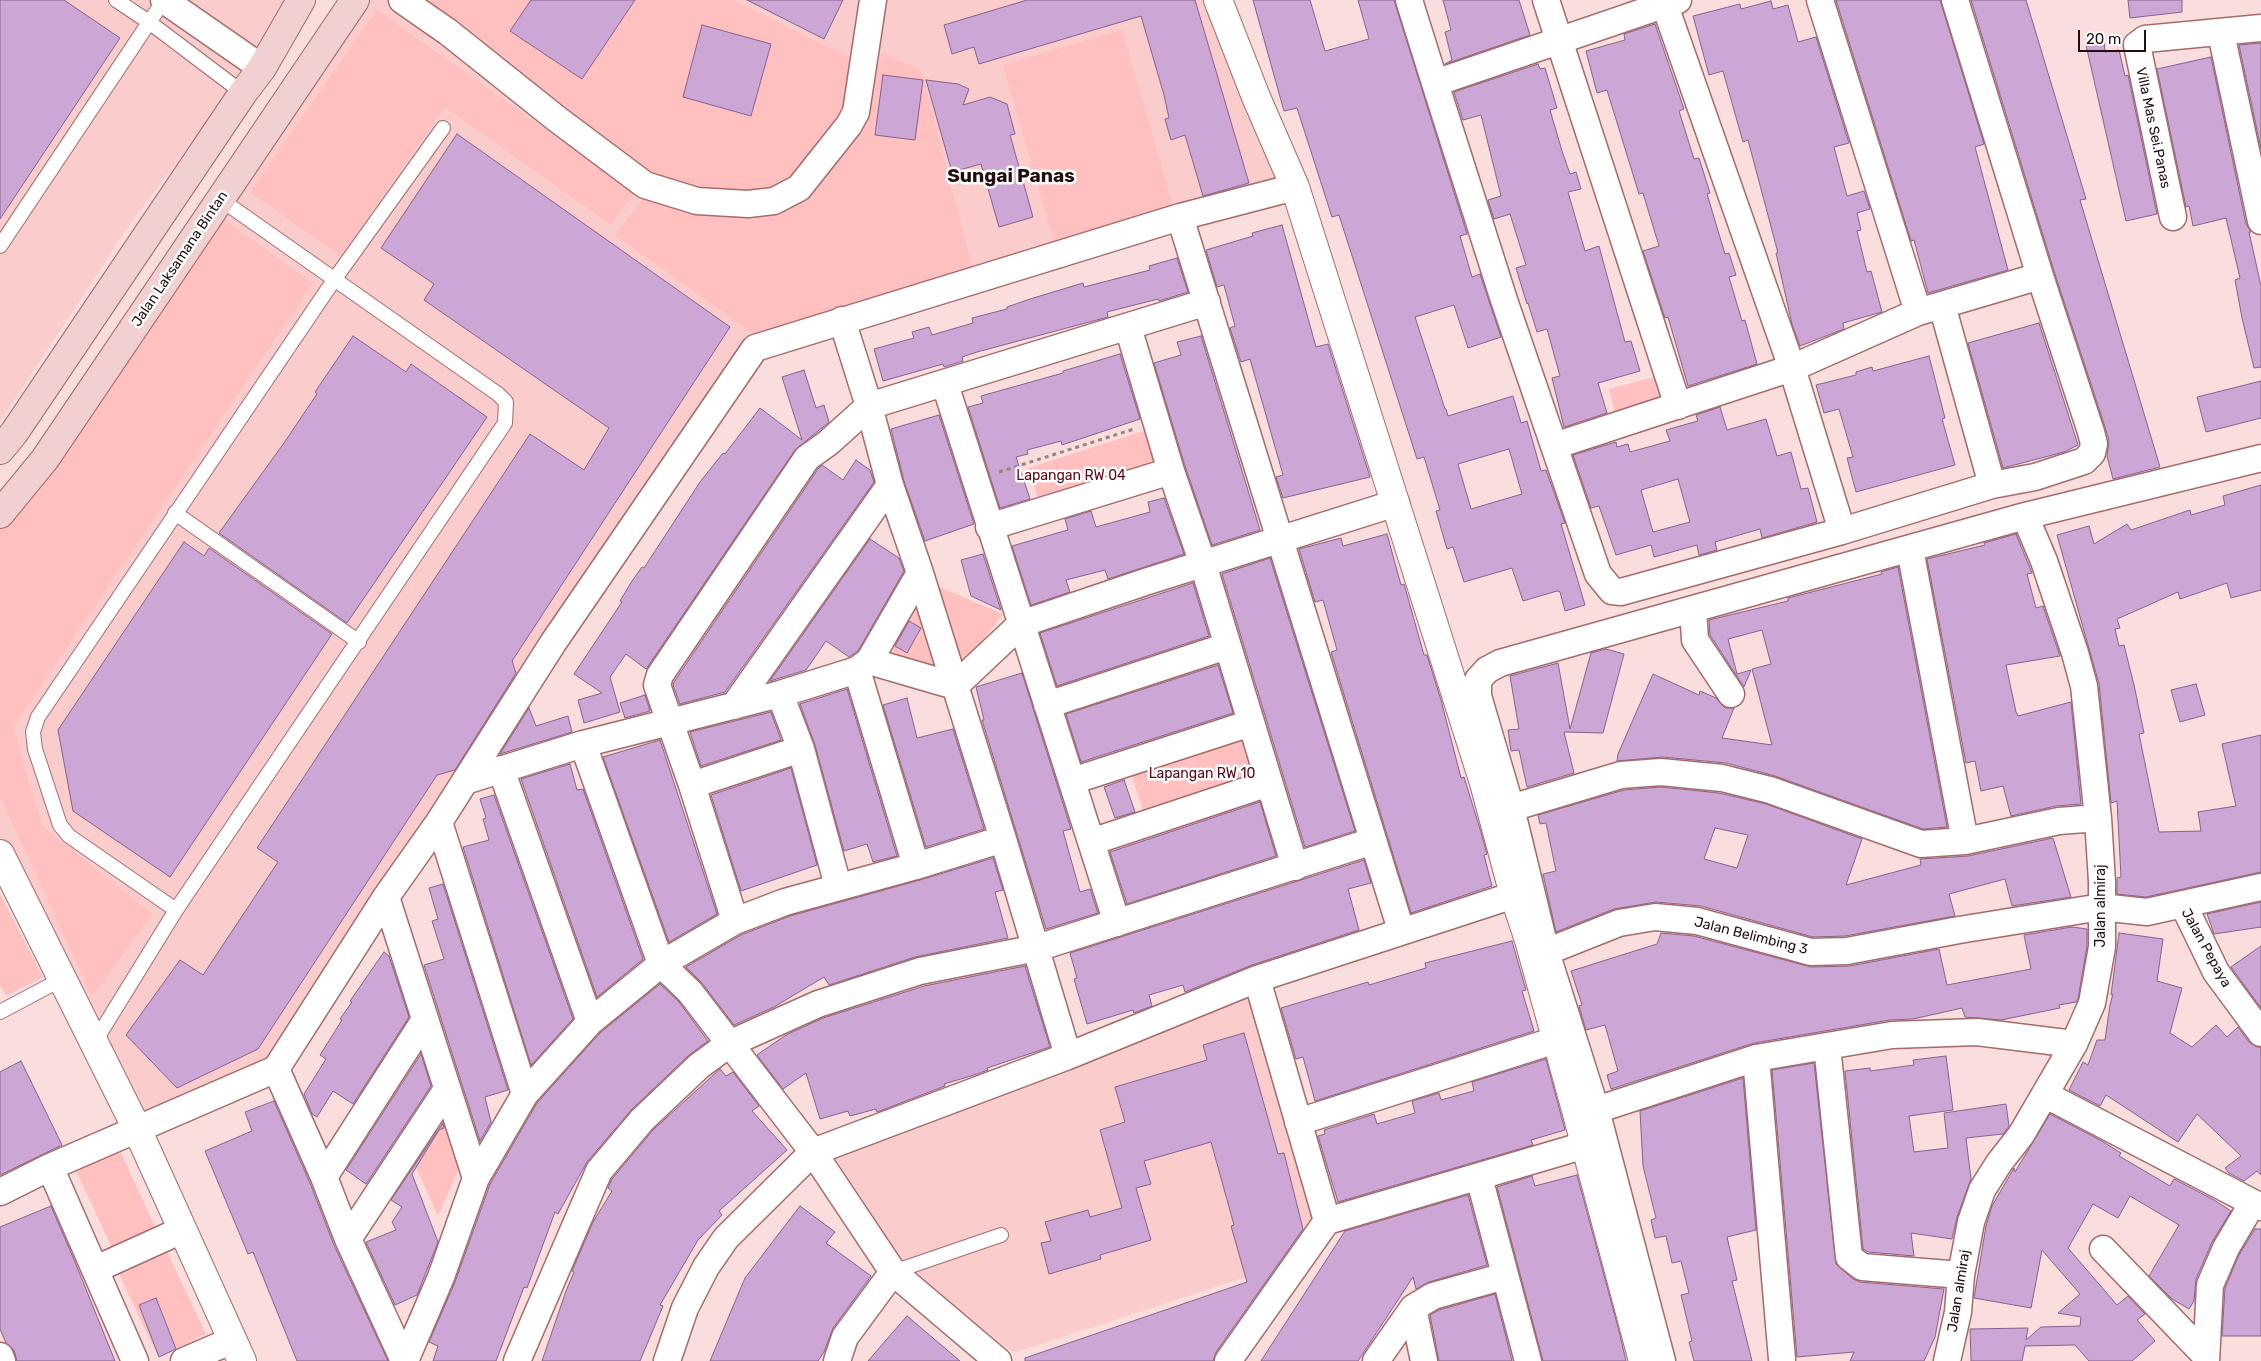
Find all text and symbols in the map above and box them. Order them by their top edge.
scale bar [2081,20,2148,52]
text: 20 m [2086,30,2121,48]
street label: Villa Mas Sei.Panas [2132,66,2174,190]
district label: Sungai Panas [947,166,1075,188]
street label: Jalan Laksamana Bintan [128,188,232,330]
park label: Lapangan RW 04 [1016,468,1126,484]
park label: Lapangan RW 10 [1149,766,1255,782]
street label: Jalan almiraj [2093,864,2109,948]
street label: Jalan Pepaya [2177,906,2235,990]
street label: Jalan Belimbing 3 [1692,914,1810,958]
street label: Jalan almiraj [1944,1249,1974,1333]

